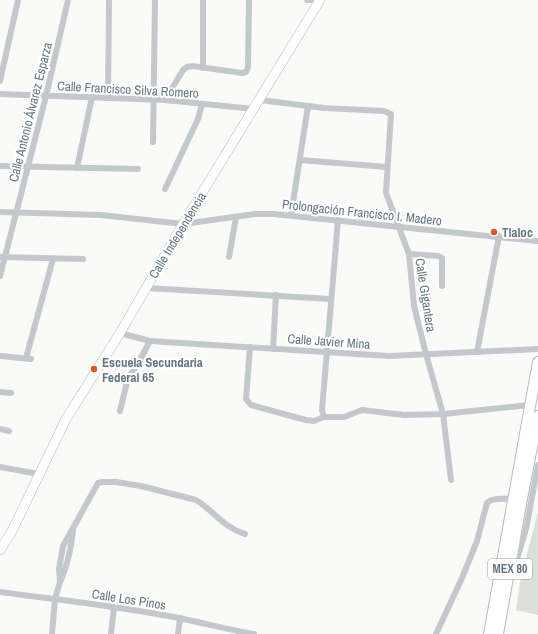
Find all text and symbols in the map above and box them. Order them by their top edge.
street label: Calle Antonio Álvarez Esparza [5,40,56,184]
street label: Calle Francisco Silva Romero [57,77,199,102]
street label: Calle Independencia [145,189,210,282]
street label: Prolongación Francisco I. Madero [281,196,443,229]
place label: Tlaloc [502,224,533,241]
marker: Tlaloc [489,227,499,237]
street label: Calle Gigantera [411,257,440,333]
street label: Calle Javier Mina [287,330,371,353]
place label: Escuela Secundaria Federal 65 [102,354,203,386]
marker: Escuela Secundaria Federal 65 [89,364,99,374]
road number: MEX 80 [488,559,532,579]
street label: Calle Los Pinos [91,585,167,614]

